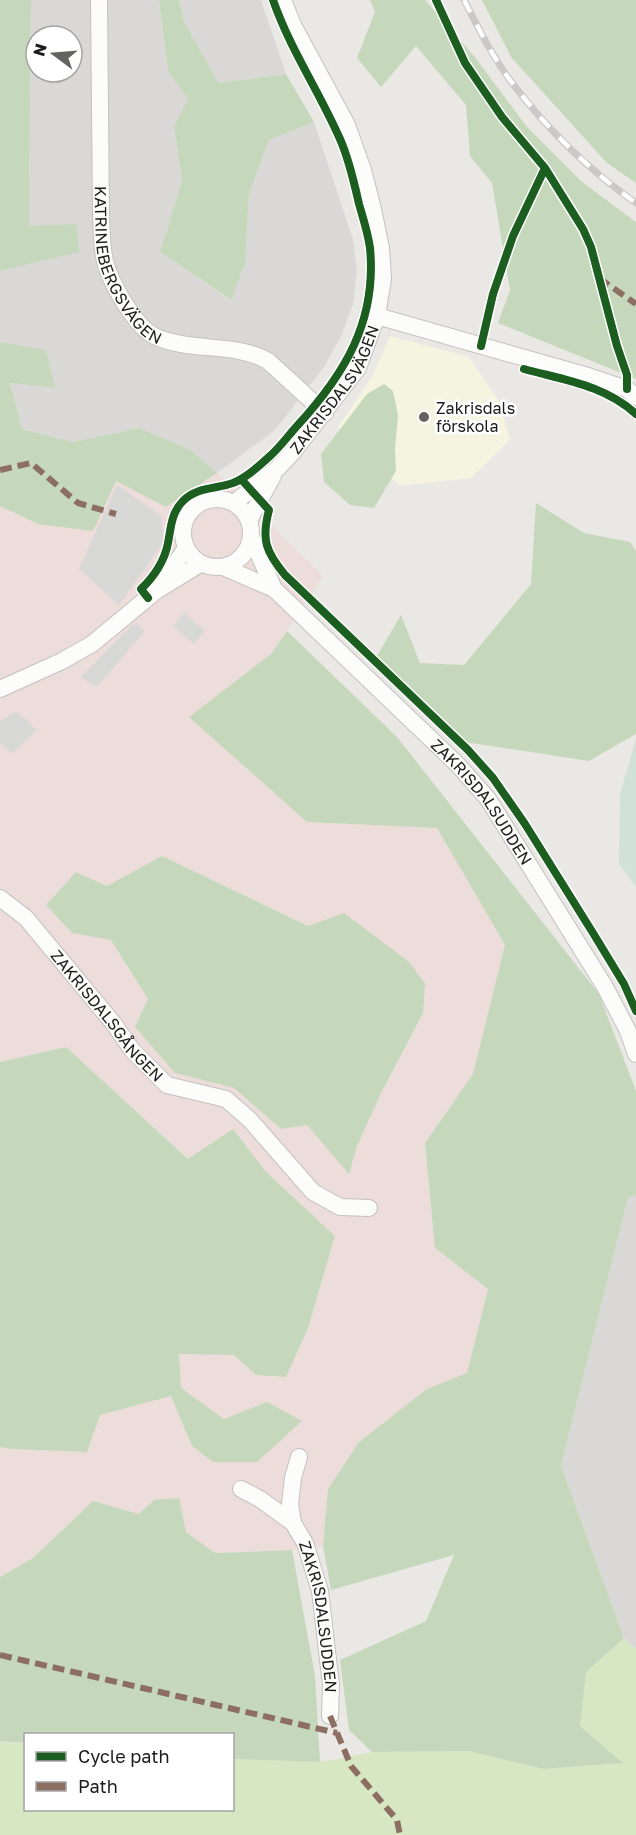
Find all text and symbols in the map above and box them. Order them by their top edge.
north arrow [24,24,84,84]
text: N [28,41,51,58]
street label: KATRINEBERGSVÄGEN [91,186,165,348]
street label: ZAKRISDALSVÄGEN [285,322,383,458]
place label: Zakrisdals förskola [436,398,515,436]
marker: Zakrisdals förskola [417,410,431,424]
street label: ZAKRISDALSUDDEN [427,735,536,868]
street label: ZAKRISDALSGÅNGEN [47,946,168,1086]
street label: ZAKRISDALSUDDEN [295,1538,341,1693]
legend [24,1733,234,1811]
text: Cycle path [78,1745,170,1767]
text: Path [78,1775,118,1797]

